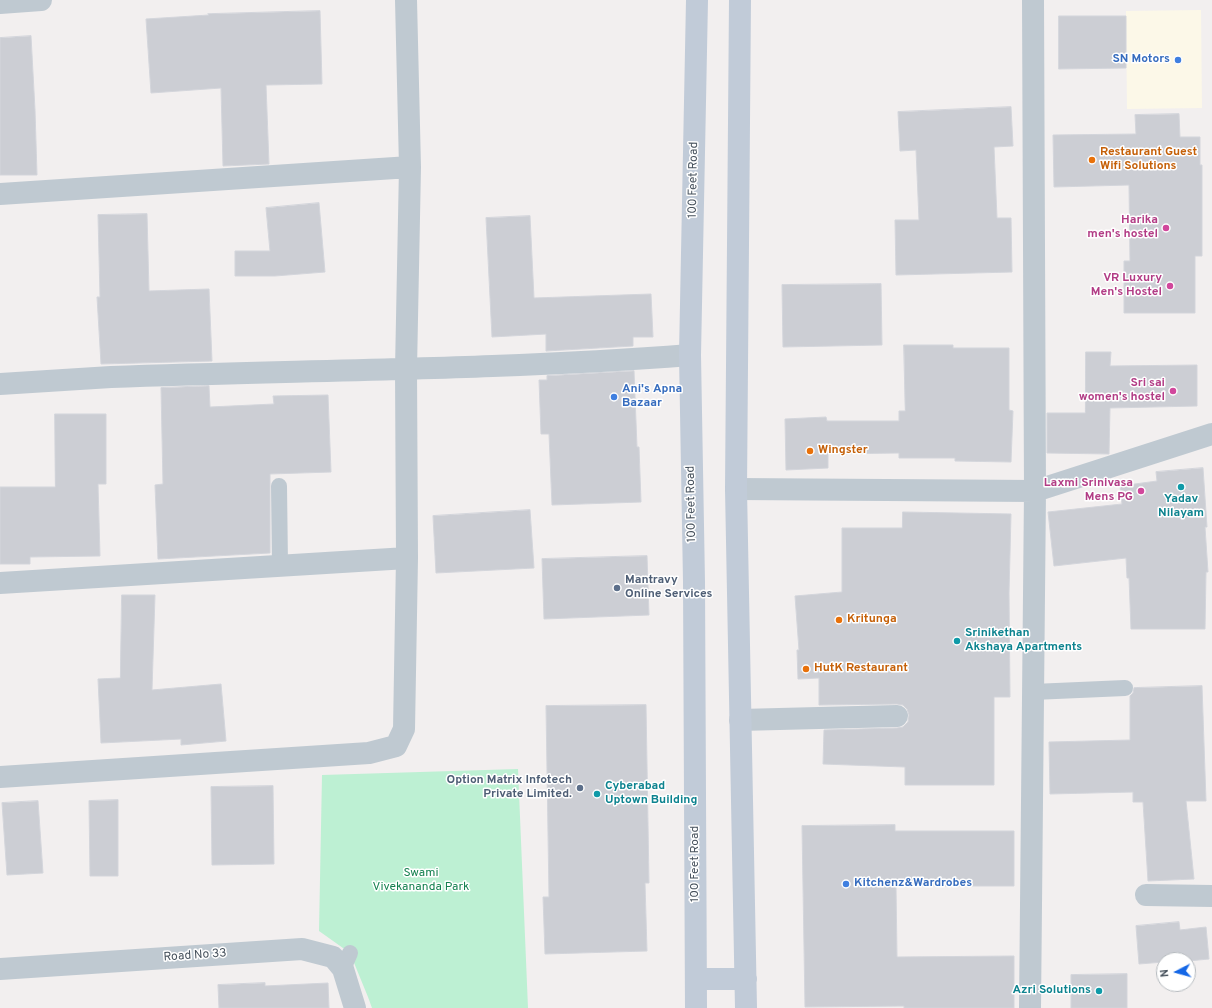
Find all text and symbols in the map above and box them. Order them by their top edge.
place label: SN Motors [1112,53,1170,67]
marker: SN Motors [1173,55,1183,65]
street label: 100 Feet Road [686,142,702,218]
place label: Restaurant Guest Wifi Solutions [1100,146,1197,174]
marker: Restaurant Guest Wifi Solutions [1087,155,1097,165]
place label: Harika men's hostel [1087,214,1158,242]
marker: Harika men's hostel [1161,223,1171,233]
place label: VR Luxury Men's Hostel [1091,272,1162,300]
marker: VR Luxury Men's Hostel [1165,281,1175,291]
place label: Sri sai women's hostel [1079,377,1165,405]
place label: Ani's Apna Bazaar [622,383,682,411]
marker: Sri sai women's hostel [1168,386,1178,396]
marker: Ani's Apna Bazaar [609,392,619,402]
place label: Wingster [818,444,868,458]
marker: Wingster [805,446,815,456]
street label: 100 Feet Road [684,466,700,542]
place label: Laxmi Srinivasa Mens PG [1044,477,1133,505]
marker: Yadav Nilayam [1176,482,1186,492]
marker: Laxmi Srinivasa Mens PG [1136,486,1146,496]
place label: Yadav Nilayam [1158,493,1204,521]
place label: Mantravy Online Services [625,574,713,602]
marker: Mantravy Online Services [612,583,622,593]
place label: Kritunga [847,613,897,627]
marker: Kritunga [834,615,844,625]
place label: Srinikethan Akshaya Apartments [965,627,1082,655]
marker: Srinikethan Akshaya Apartments [952,636,962,646]
place label: HutK Restaurant [814,662,908,676]
marker: HutK Restaurant [801,664,811,674]
place label: Option Matrix Infotech Private Limited. [447,774,572,802]
place label: Cyberabad Uptown Building [605,780,697,808]
marker: Option Matrix Infotech Private Limited. [575,783,585,793]
marker: Cyberabad Uptown Building [592,789,602,799]
street label: 100 Feet Road [689,826,703,902]
park label: Swami Vivekananda Park [373,867,469,895]
place label: Kitchenz&Wardrobes [854,877,972,891]
marker: Kitchenz&Wardrobes [841,879,851,889]
street label: Road No 33 [163,947,227,965]
north arrow [1156,952,1196,992]
text: N [1158,968,1172,978]
place label: Azri Solutions [1012,984,1091,998]
marker: Azri Solutions [1094,986,1104,996]

